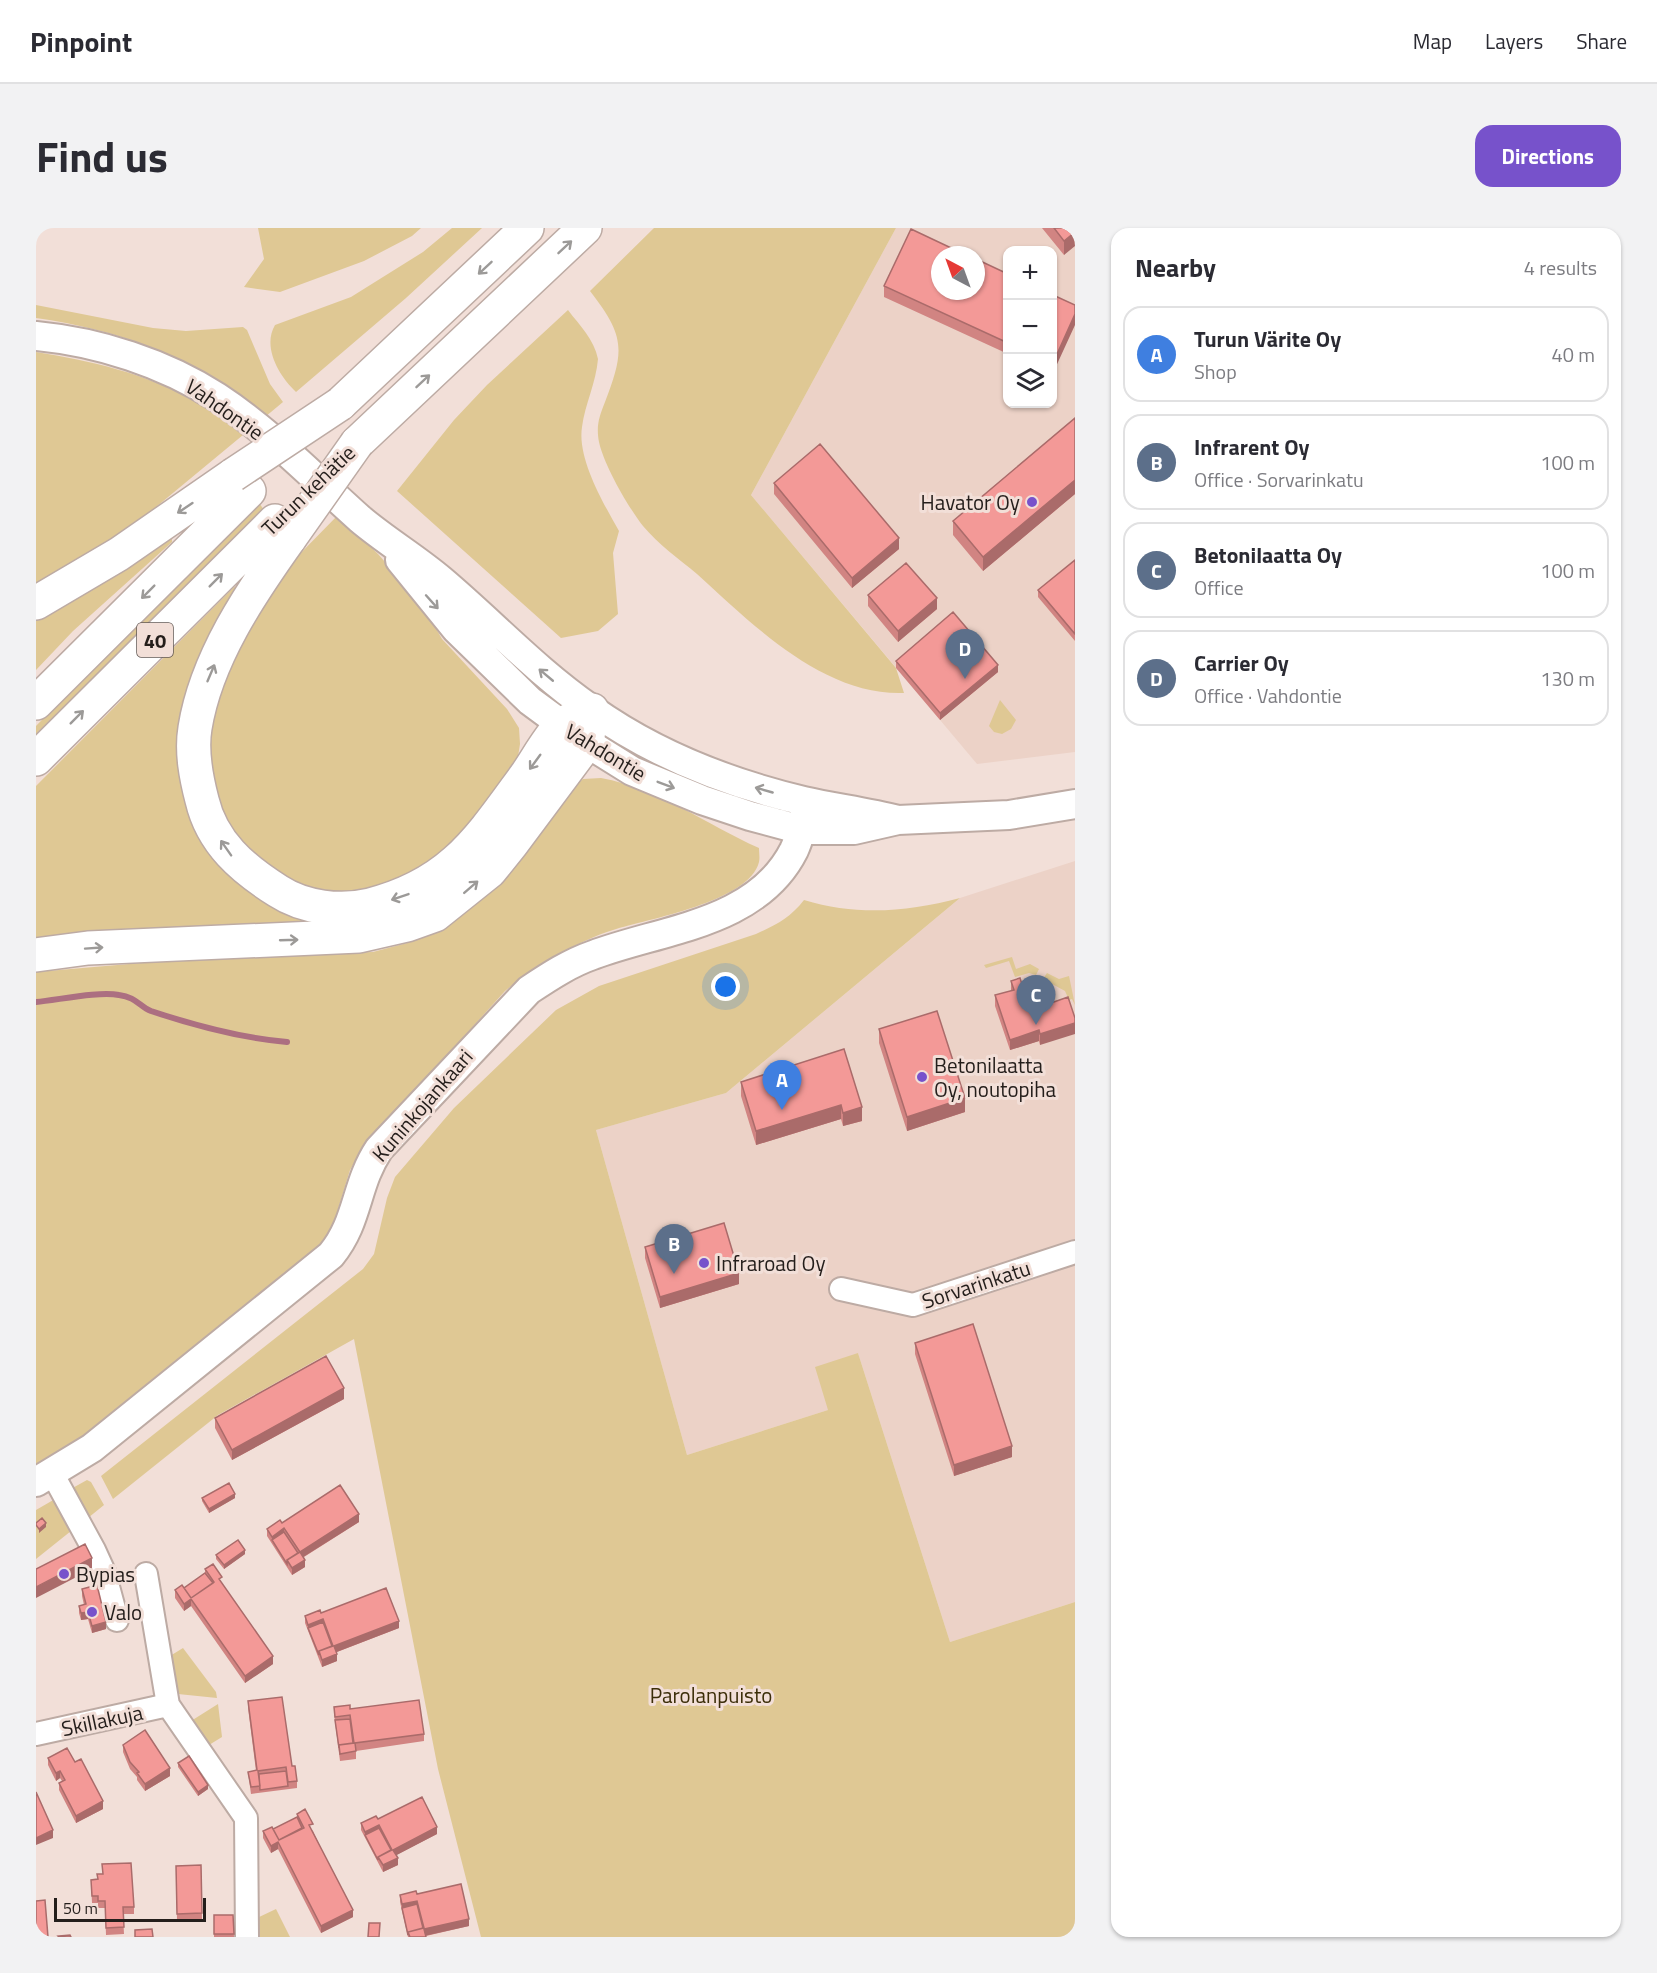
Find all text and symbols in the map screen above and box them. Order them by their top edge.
text: Pinpoint [30,20,132,63]
text: Map [1413,25,1452,57]
text: Layers [1485,25,1543,57]
text: Share [1576,25,1627,57]
text: Find us [36,124,168,188]
button: Directions [1475,125,1621,187]
one-way arrow [557,240,572,254]
north arrow [931,246,985,300]
map controls [1003,246,1057,408]
button: + [1003,246,1057,300]
text: Nearby [1135,248,1216,287]
text: 4 results [1524,252,1597,283]
one-way arrow [478,261,493,275]
button: − [1003,300,1057,354]
text: Turun Värite Oy [1194,322,1341,356]
text: A [1150,339,1163,370]
text: 40 m [1551,339,1595,370]
button: layers [1003,354,1057,408]
text: Shop [1194,356,1237,387]
street label: Vahdontie [179,370,271,448]
one-way arrow [415,373,430,388]
text: Infrarent Oy [1194,430,1310,464]
street label: Turun kehätie [254,437,362,543]
text: B [1150,447,1163,478]
text: 100 m [1540,447,1595,478]
text: Office · Sorvarinkatu [1194,464,1364,495]
place label: Havator Oy [921,486,1020,518]
marker: Havator Oy [1025,495,1039,509]
one-way arrow [177,502,194,514]
text: Betonilaatta Oy [1194,538,1342,572]
text: C [1151,555,1162,586]
text: 100 m [1540,555,1595,586]
text: Office [1194,572,1244,603]
one-way arrow [208,573,223,587]
one-way arrow [141,584,155,599]
one-way arrow [425,594,439,609]
road number: 40 [137,623,173,657]
pin: D [946,630,984,679]
text: Carrier Oy [1194,646,1289,680]
text: D [1150,663,1163,694]
text: 130 m [1540,663,1595,694]
one-way arrow [207,664,218,682]
one-way arrow [539,668,554,682]
text: Office · Vahdontie [1194,680,1342,711]
one-way arrow [70,710,85,725]
street label: Vahdontie [559,715,653,789]
one-way arrow [529,753,541,769]
one-way arrow [656,781,674,792]
one-way arrow [755,784,774,796]
one-way arrow [220,840,232,856]
one-way arrow [463,880,478,894]
one-way arrow [391,892,409,903]
one-way arrow [278,934,298,946]
one-way arrow [84,942,103,953]
your location [711,972,740,1001]
pin: C [1016,976,1056,1025]
street label: Kuninkojankaari [364,1042,480,1168]
place label: Betonilaatta Oy, noutopiha [934,1049,1056,1105]
pin: A [762,1060,802,1110]
marker: Betonilaatta Oy, noutopiha [915,1070,929,1084]
pin: B [654,1224,694,1274]
place label: Infraroad Oy [716,1247,826,1279]
street label: Sorvarinkatu [918,1251,1034,1317]
marker: Infraroad Oy [697,1256,711,1270]
place label: Bypias [76,1558,135,1590]
marker: Bypias [57,1567,71,1581]
place label: Valo [104,1596,142,1628]
marker: Valo [85,1605,99,1619]
park label: Parolanpuisto [650,1679,772,1711]
street label: Skillakuja [58,1696,146,1744]
scale bar [54,1895,206,1922]
text: 50 m [63,1896,98,1920]

